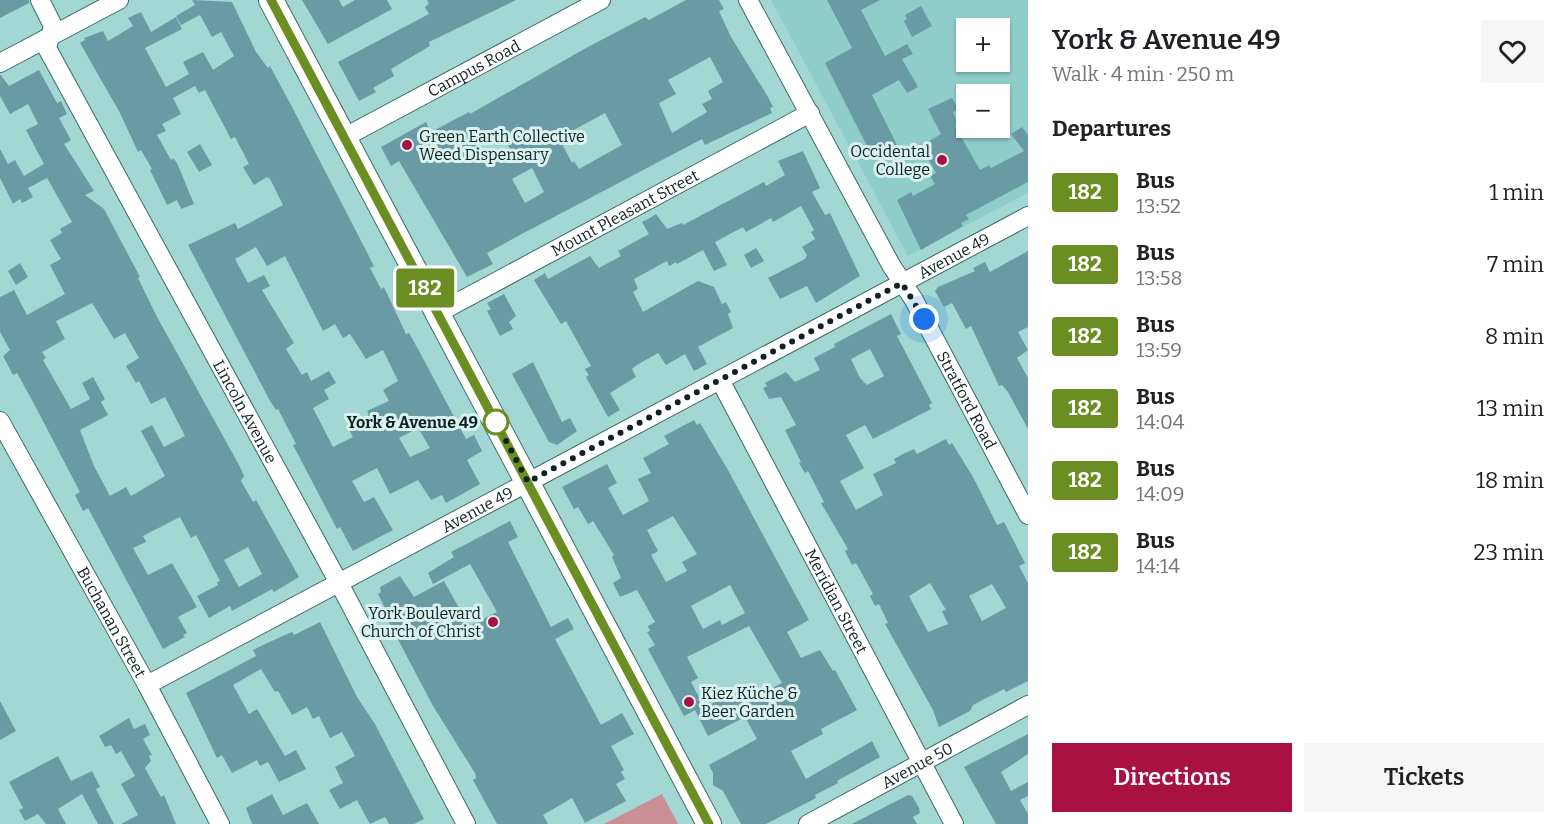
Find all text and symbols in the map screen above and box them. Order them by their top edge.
map controls [956,18,1010,138]
button: + [956,18,1010,72]
button: heart [1481,20,1544,83]
text: York & Avenue 49 [1052,23,1281,56]
street label: Campus Road [424,35,524,101]
text: Walk · 4 min · 250 m [1052,62,1234,86]
button: − [956,84,1010,138]
text: Departures [1052,115,1171,142]
place label: Green Earth Collective Weed Dispensary [419,127,585,164]
marker: Green Earth Collective Weed Dispensary [400,138,414,152]
place label: Occidental College [850,142,930,179]
marker: Occidental College [935,153,949,167]
street label: Mount Pleasant Street [548,165,702,260]
text: Bus [1136,167,1175,194]
text: 182 [1068,179,1102,205]
text: 1 min [1489,179,1544,206]
text: 13:52 [1136,194,1181,218]
street label: Avenue 49 [915,229,993,282]
text: Bus [1136,239,1175,266]
text: 182 [1068,251,1102,277]
text: 7 min [1487,251,1544,278]
text: 13:58 [1136,266,1182,290]
line badge: 182 [390,268,460,308]
text: 182 [408,275,442,301]
your location [909,304,939,334]
text: Bus [1136,311,1175,338]
text: 182 [1068,323,1102,349]
text: 8 min [1485,323,1544,350]
text: 13:59 [1136,338,1182,362]
street label: Stratford Road [933,348,1001,452]
street label: Lincoln Avenue [210,357,281,466]
text: Bus [1136,383,1175,410]
text: 182 [1068,395,1102,421]
text: 13 min [1477,395,1544,422]
marker: York & Avenue 49 [483,409,509,435]
text: 14:04 [1136,410,1185,434]
place label: York & Avenue 49 [347,413,478,432]
text: Bus [1136,455,1175,482]
text: 182 [1068,467,1102,493]
text: 18 min [1476,467,1544,494]
street label: Avenue 49 [438,482,516,536]
text: 14:09 [1136,482,1185,506]
text: Bus [1136,527,1175,554]
text: 182 [1068,539,1102,565]
text: 23 min [1474,539,1544,566]
street label: Meridian Street [801,546,872,657]
text: 14:14 [1136,554,1180,578]
street label: Buchanan Street [73,563,150,681]
place label: York Boulevard Church of Christ [361,604,482,641]
marker: York Boulevard Church of Christ [486,615,500,629]
place label: Kiez Küche & Beer Garden [701,684,798,721]
marker: Kiez Küche & Beer Garden [682,695,696,709]
street label: Avenue 50 [878,738,956,792]
button: Directions [1052,743,1292,812]
button: Tickets [1304,743,1544,812]

